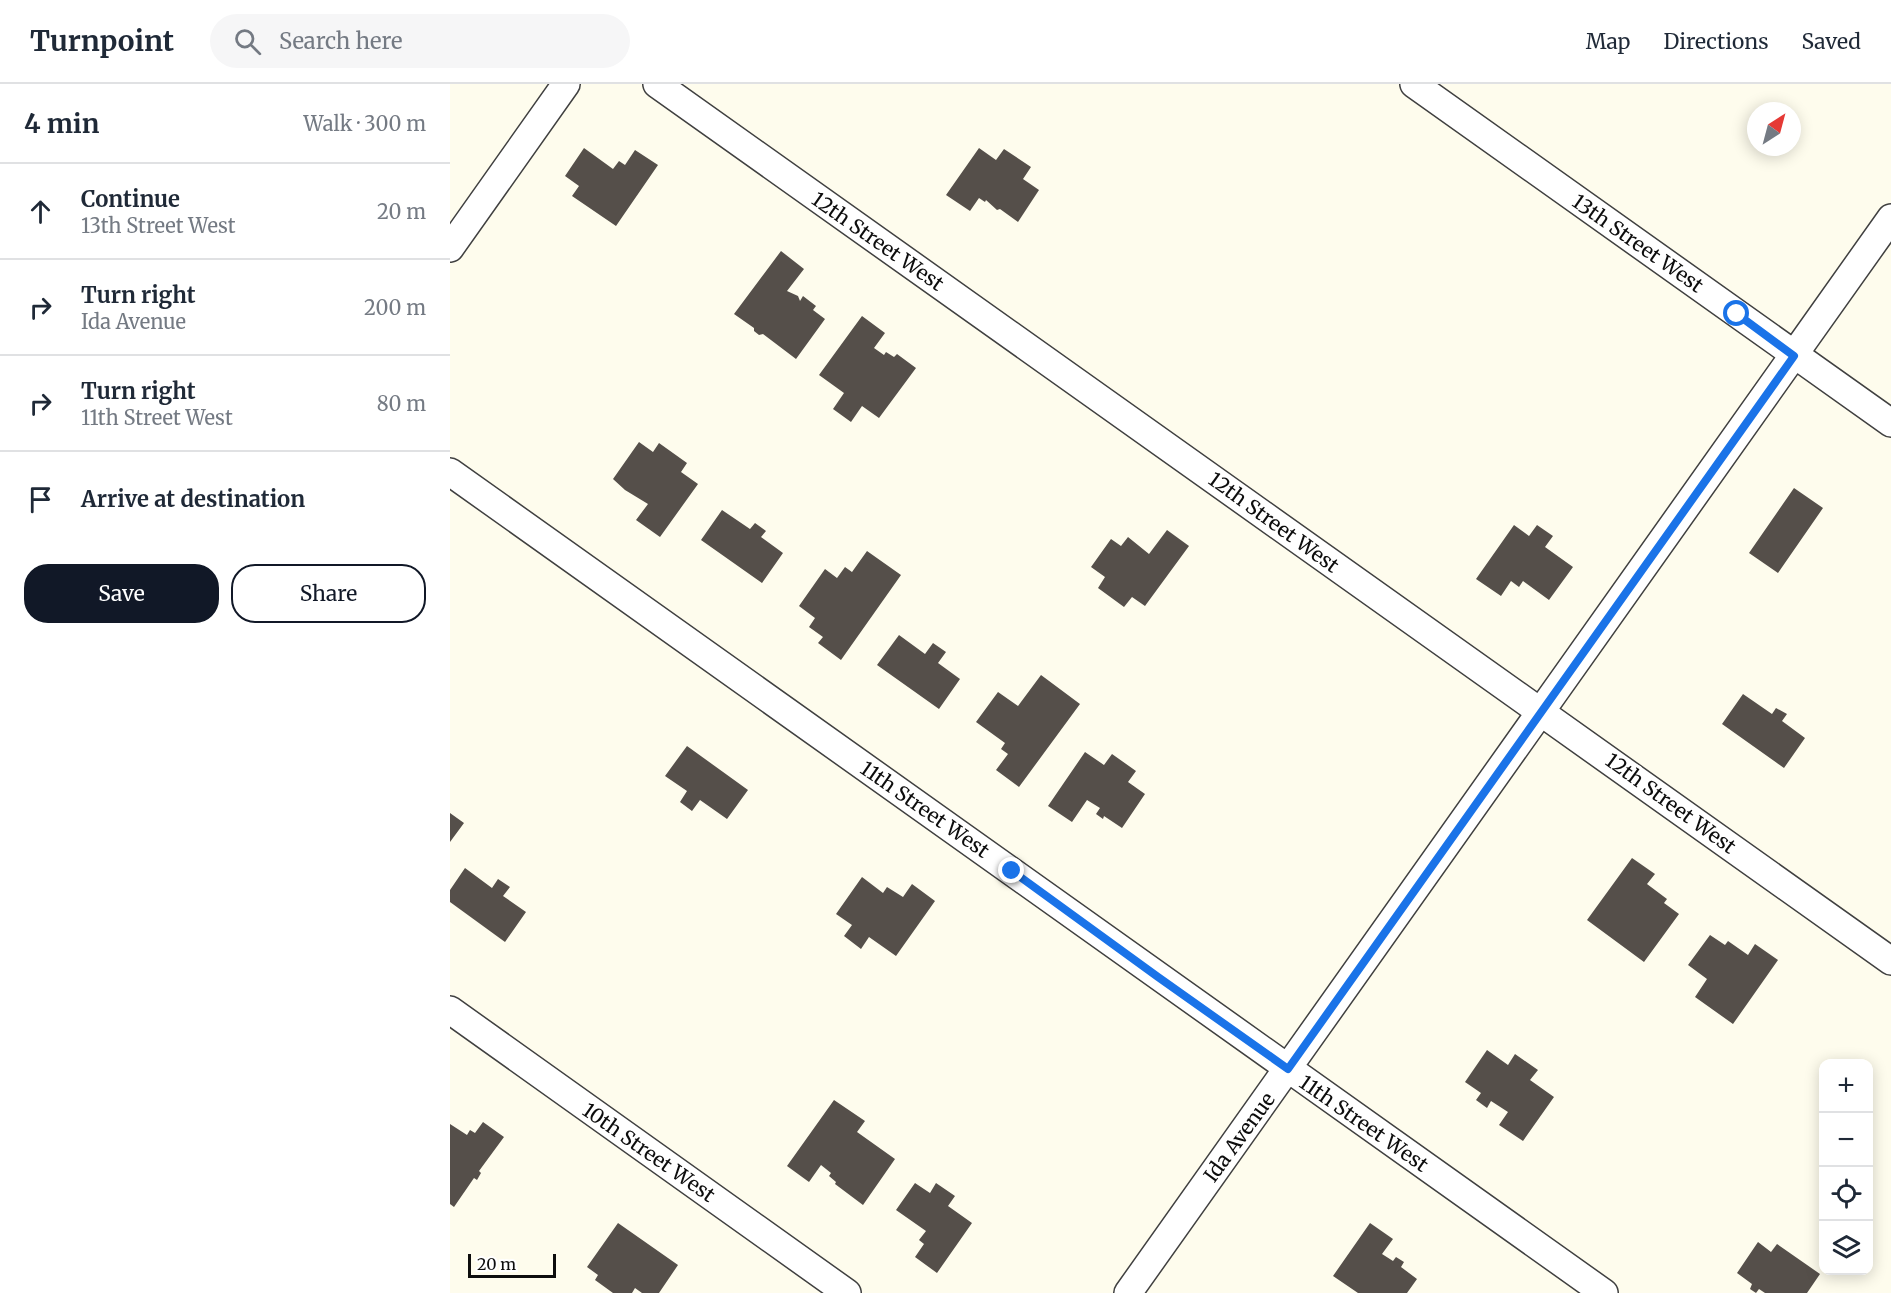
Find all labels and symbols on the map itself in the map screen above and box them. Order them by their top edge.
north arrow [1747,102,1801,156]
street label: 12th Street West [807,186,949,296]
street label: 13th Street West [1568,188,1709,298]
route start [1723,300,1749,326]
street label: 12th Street West [1204,466,1344,578]
street label: 12th Street West [1601,747,1741,859]
street label: 11th Street West [856,755,994,863]
route end [998,857,1024,883]
street label: 11th Street West [1295,1069,1433,1177]
street label: Ida Avenue [1198,1087,1280,1187]
street label: 10th Street West [578,1097,720,1207]
scale bar [468,1251,556,1278]

